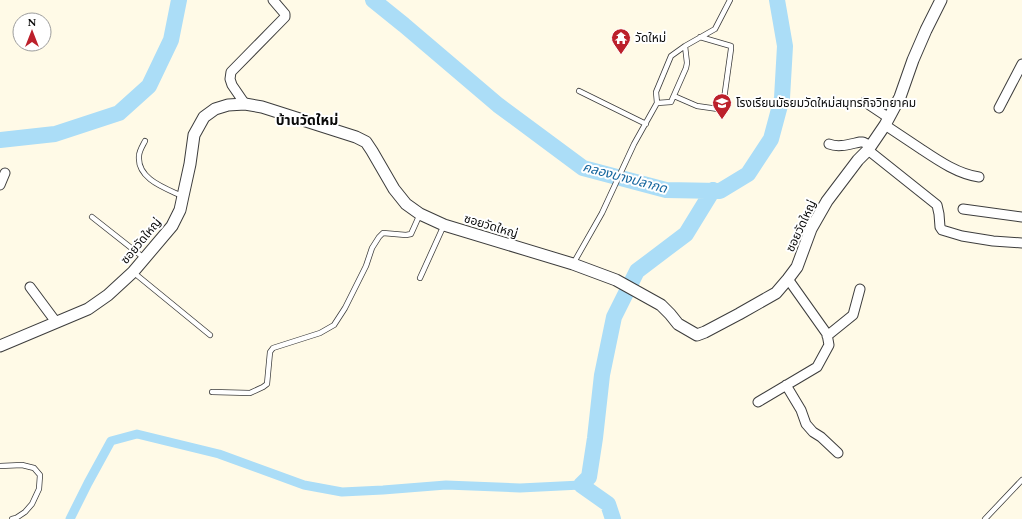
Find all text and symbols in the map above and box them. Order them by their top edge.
north arrow [12,12,52,52]
text: N [28,14,37,31]
temple icon: วัดใหม่ [610,27,632,55]
place label: วัดใหม่ [635,29,666,48]
school or university icon: โรงเรียนมัธยมวัดใหม่สมุทรกิจวิทยาคม [711,92,733,120]
place label: โรงเรียนมัธยมวัดใหม่สมุทรกิจวิทยาคม [736,94,916,113]
district label: บ้านวัดใหม่ [276,110,338,131]
water label: คลองบางปลากด [580,157,670,199]
street label: ซอยวัดใหญ่ [781,197,822,255]
street label: ซอยวัดใหญ่ [462,209,520,244]
street label: ซอยวัดใหญ่ [116,214,166,269]

